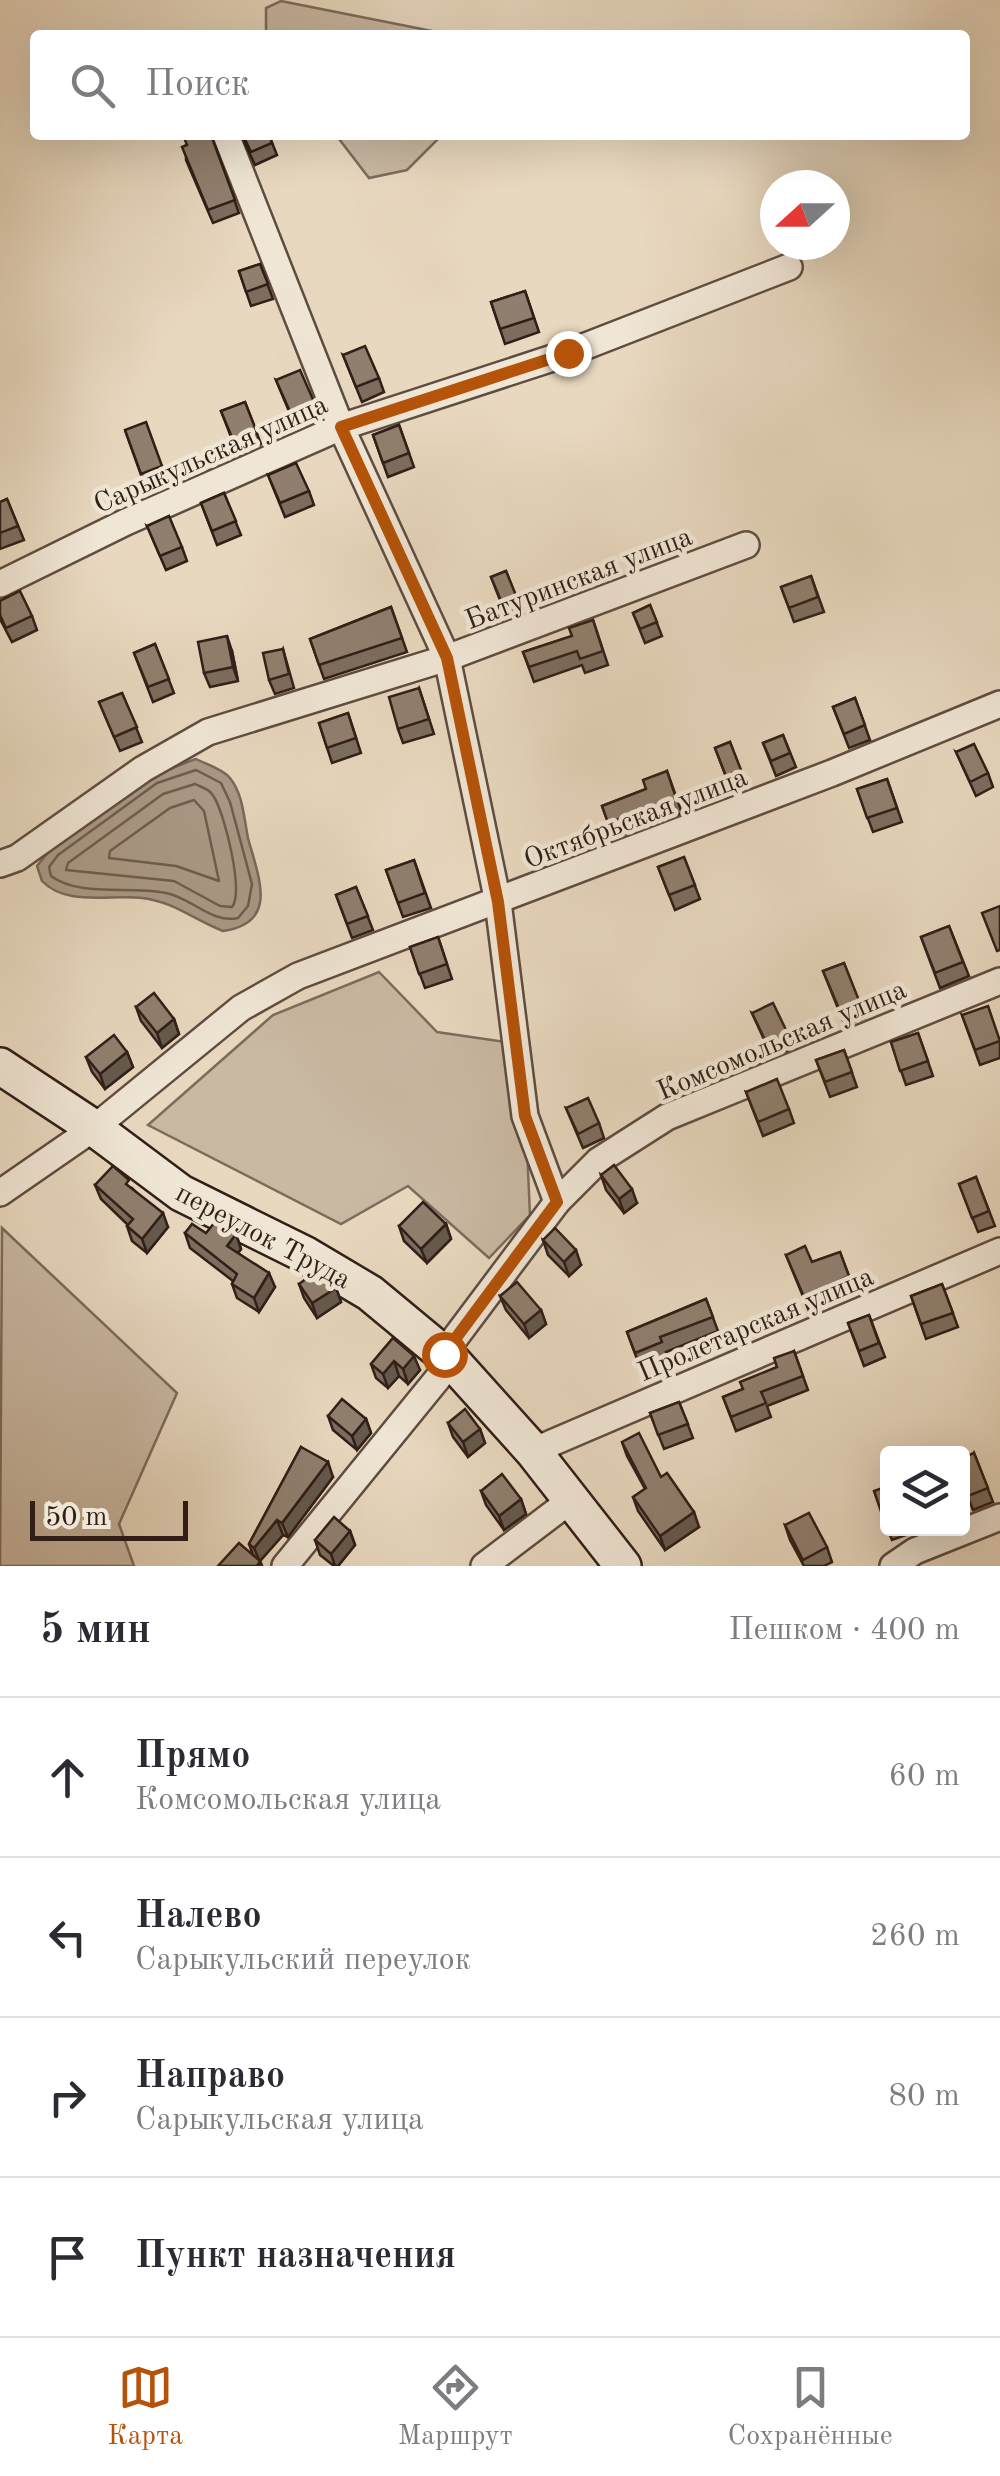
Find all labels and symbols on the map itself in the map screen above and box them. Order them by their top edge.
north arrow [760,170,850,260]
route end [546,331,592,377]
street label: Сарыкульская улица [90,391,333,520]
street label: Батуринская улица [462,524,697,636]
street label: Октябрьская улица [520,764,752,875]
street label: Комсомольская улица [653,976,911,1107]
street label: переулок Труда [170,1180,355,1296]
street label: Пролетарская улица [634,1263,878,1388]
route start [422,1332,468,1378]
scale bar [30,1496,188,1540]

